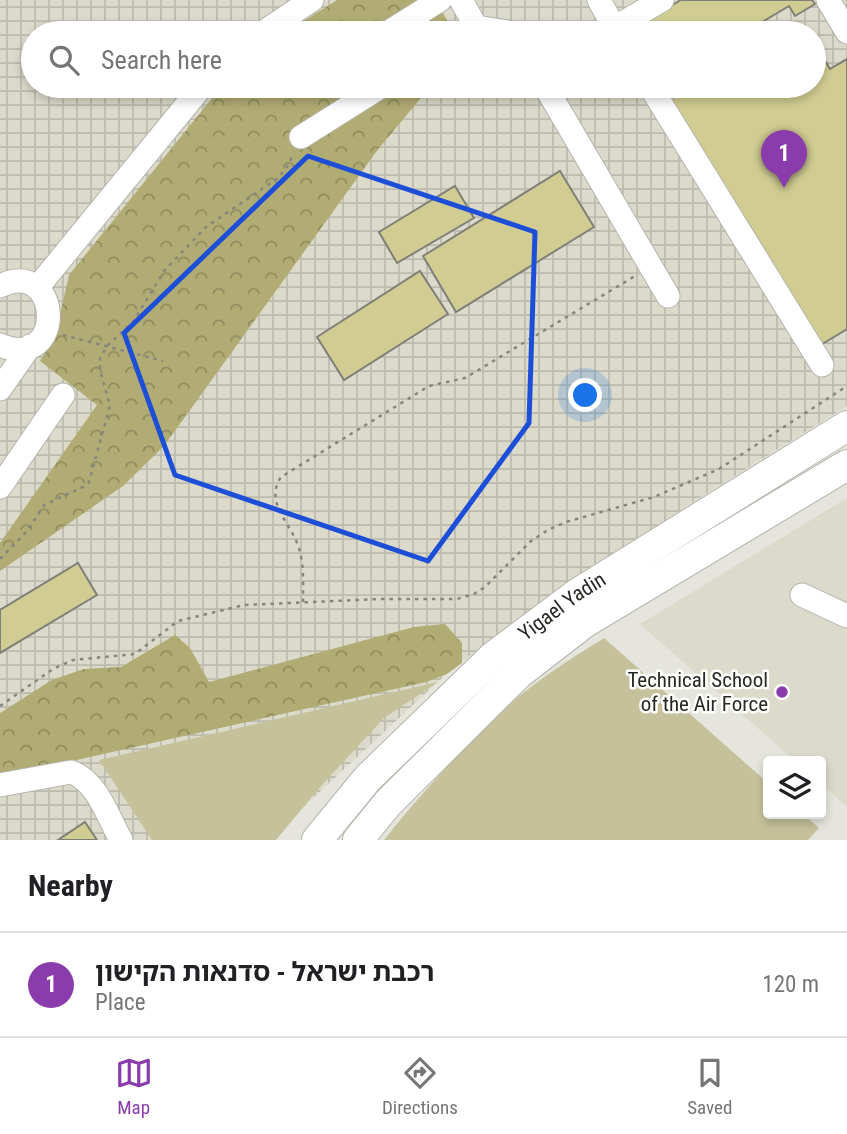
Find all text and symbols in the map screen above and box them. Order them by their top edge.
search box [21,21,826,98]
icon: search [45,41,83,79]
text: Search here [101,45,222,75]
pin: 1 [761,130,807,188]
your location [568,378,602,412]
street label: Yigael Yadin [514,567,610,646]
place label: Technical School of the Air Force [627,668,768,716]
marker: Technical School of the Air Force [774,684,790,700]
map controls [763,756,826,819]
button: layers [763,756,826,819]
text: Nearby [28,868,113,903]
text: רכבת ישראל - סדנאות הקישון [95,957,434,987]
text: 1 [45,971,57,998]
text: 120 m [762,971,819,998]
text: Place [95,989,145,1016]
tab: Map [115,1054,153,1119]
tab: Directions [382,1054,458,1119]
tab: Saved [687,1054,732,1119]

